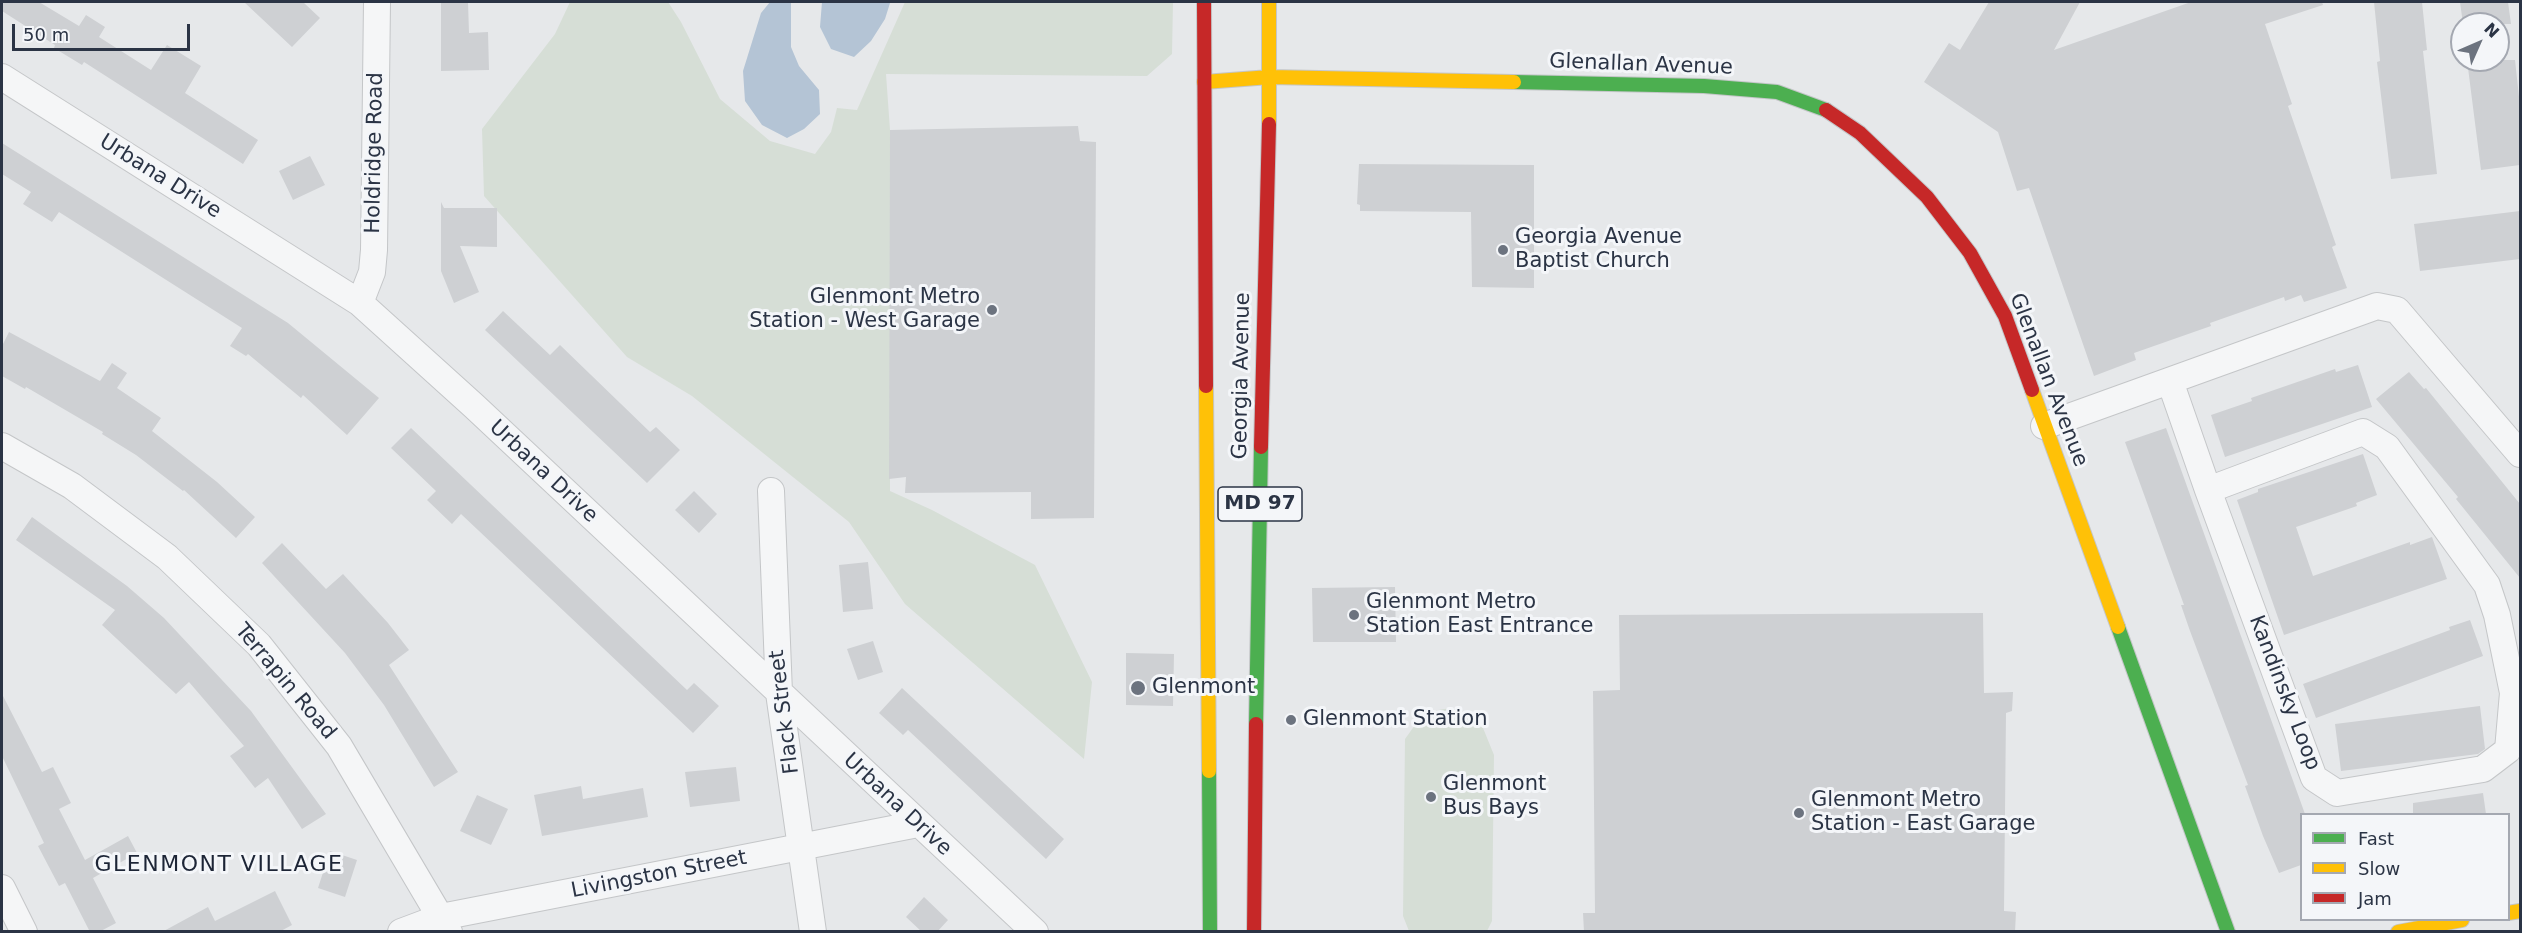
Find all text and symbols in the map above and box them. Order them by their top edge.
scale bar [15,12,194,50]
north arrow [2450,12,2510,72]
text: N [2480,19,2503,42]
text: 50 m [23,24,69,45]
street label: Glenallan Avenue [1549,49,1733,81]
street label: Holdridge Road [361,72,389,234]
street label: Urbana Drive [94,129,226,225]
place label: Georgia Avenue Baptist Church [1515,225,1682,275]
marker: Georgia Avenue Baptist Church [1496,243,1510,257]
place label: Glenmont Metro Station - West Garage [749,285,980,335]
street label: Glenallan Avenue [2003,290,2093,470]
street label: Georgia Avenue [1228,292,1256,460]
marker: Glenmont Metro Station - West Garage [985,303,999,317]
street label: Urbana Drive [484,415,602,529]
road number: MD 97 [1218,487,1302,521]
place label: Glenmont Metro Station East Entrance [1366,590,1593,640]
marker: Glenmont Metro Station East Entrance [1347,608,1361,622]
street label: Kandinsky Loop [2243,612,2325,774]
street label: Terrapin Road [229,619,341,745]
street label: Flack Street [765,648,805,776]
place label: Glenmont [1152,675,1255,701]
marker: Glenmont [1129,679,1147,697]
place label: Glenmont Station [1303,707,1488,733]
marker: Glenmont Station [1284,713,1298,727]
street label: Urbana Drive [838,748,956,862]
place label: Glenmont Bus Bays [1443,772,1546,822]
place label: Glenmont Metro Station - East Garage [1811,788,2035,838]
marker: Glenmont Bus Bays [1424,790,1438,804]
marker: Glenmont Metro Station - East Garage [1792,806,1806,820]
legend [2300,813,2510,921]
text: Fast [2358,828,2394,849]
street label: Livingston Street [569,846,749,904]
district label: GLENMONT VILLAGE [94,852,344,878]
text: Slow [2358,858,2400,879]
text: Jam [2358,888,2392,909]

